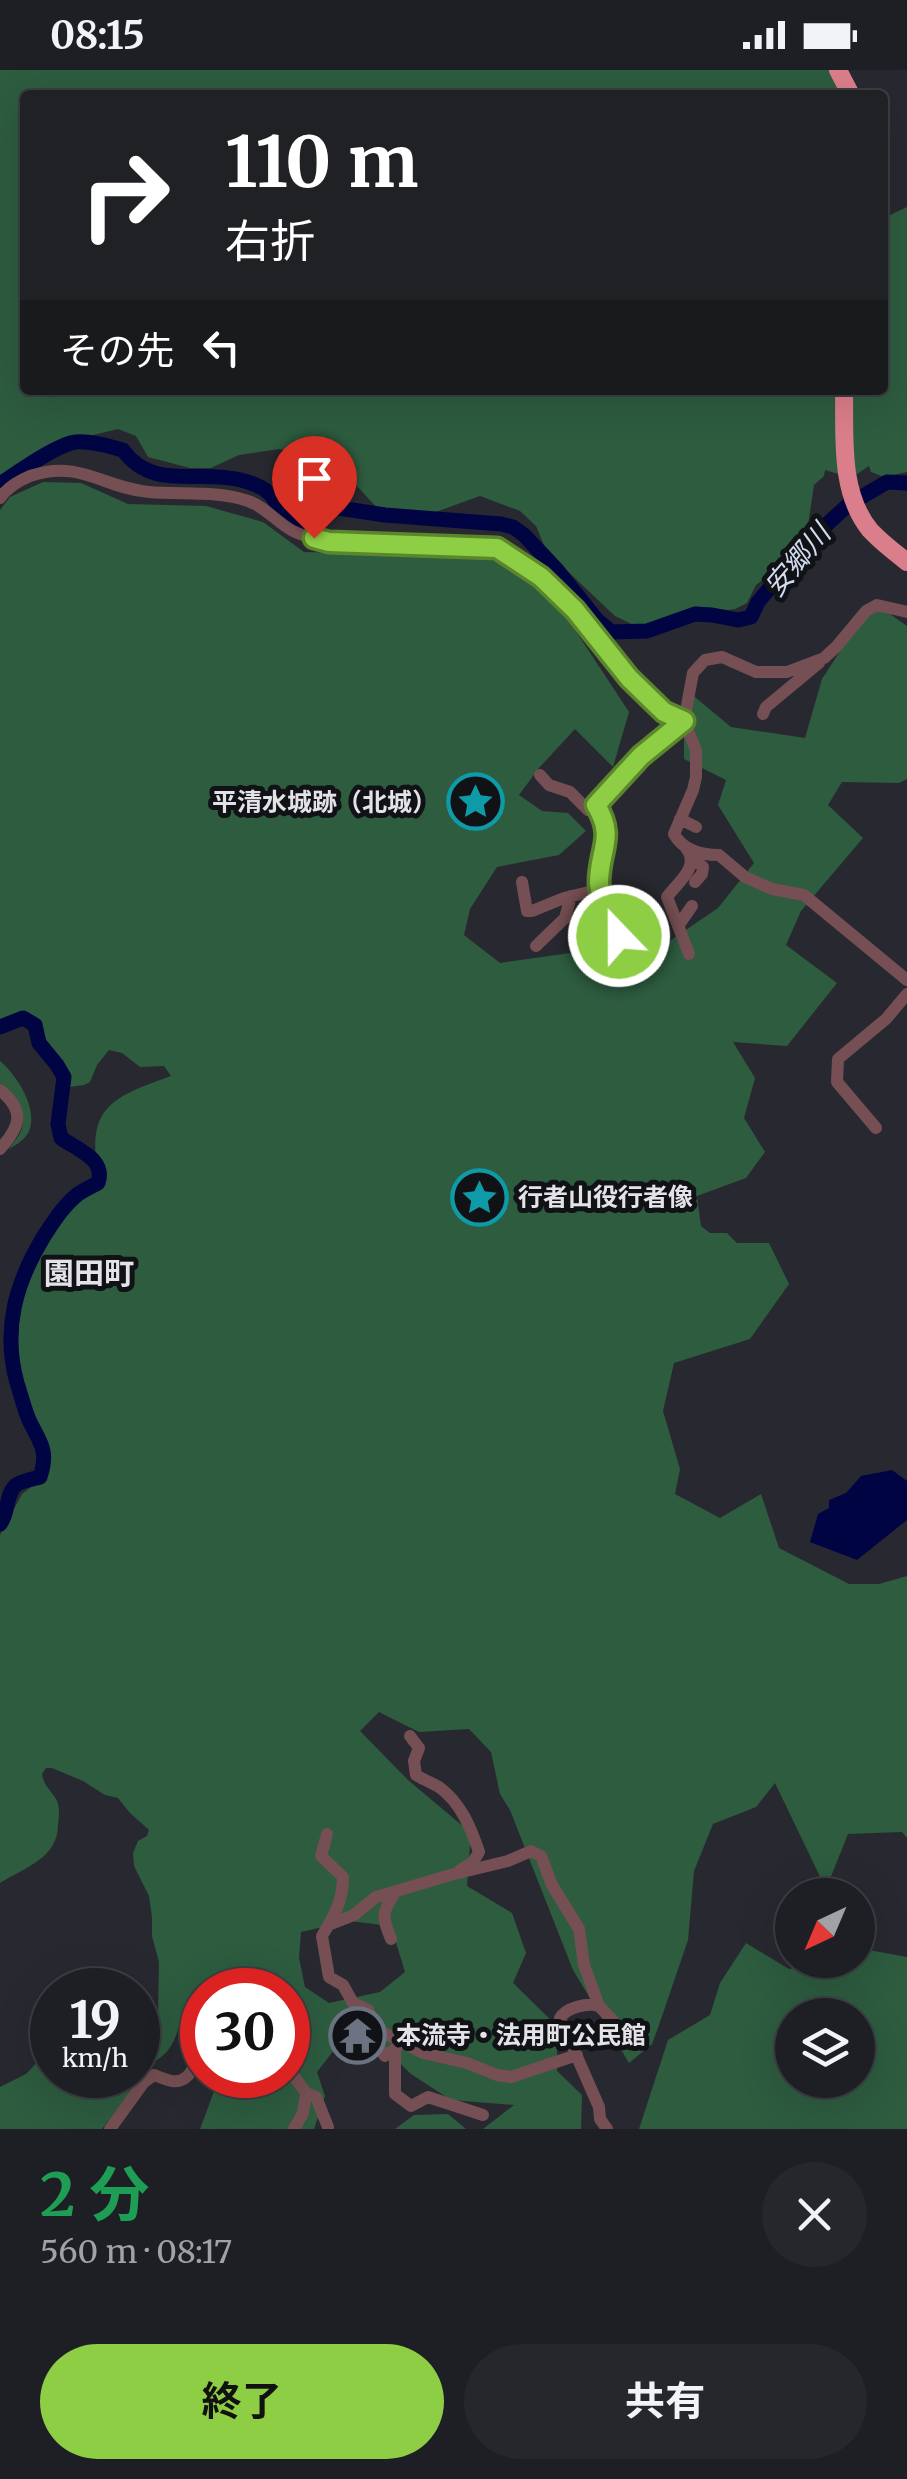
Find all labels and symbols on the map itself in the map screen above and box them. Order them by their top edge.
pin [272,436,357,539]
water label: 安郷川 [756,514,840,604]
place icon: 平清水城跡（北城） [446,772,506,832]
place label: 平清水城跡（北城） [212,786,437,818]
position arrow [567,884,671,988]
place icon: 行者山役行者像 [449,1167,509,1227]
place label: 行者山役行者像 [518,1181,693,1213]
district label: 園田町 [44,1254,134,1292]
north arrow [775,1878,875,1978]
speed limit sign: 30 [180,1968,310,2098]
temple icon: 本流寺・法用町公民館 [327,2005,387,2065]
place label: 本流寺・法用町公民館 [396,2019,646,2051]

